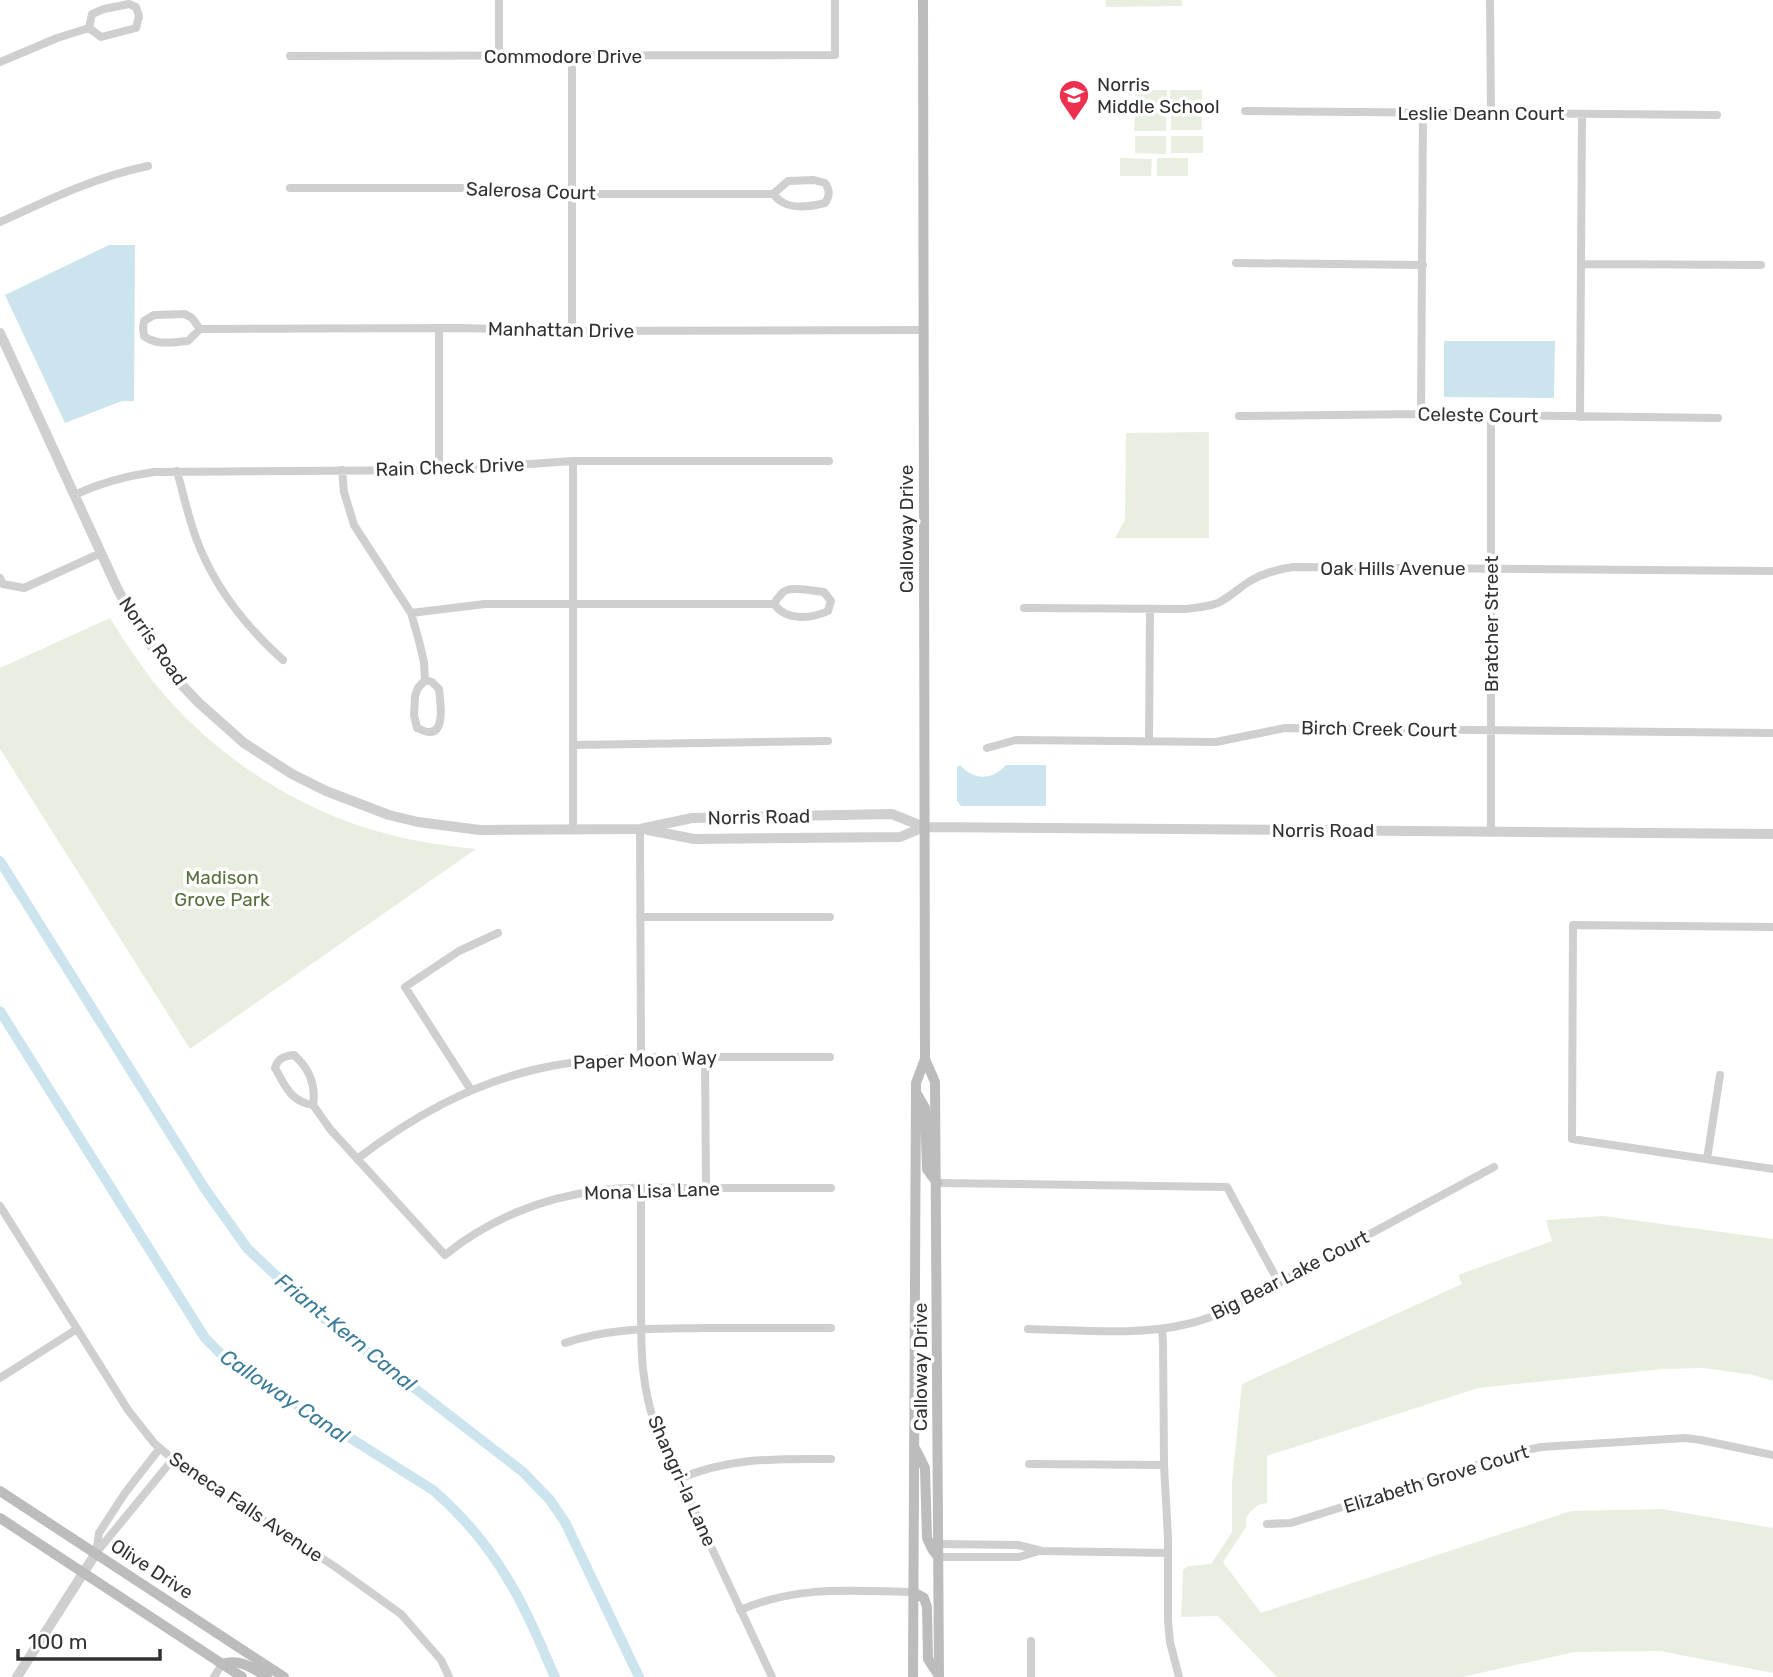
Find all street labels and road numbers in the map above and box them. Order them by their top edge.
street label: Commodore Drive [484,45,642,68]
street label: Leslie Deann Court [1398,102,1565,125]
street label: Salerosa Court [466,177,597,205]
street label: Manhattan Drive [488,317,634,343]
street label: Celeste Court [1418,402,1539,428]
street label: Rain Check Drive [375,453,525,481]
street label: Calloway Drive [895,465,918,593]
street label: Bratcher Street [1480,555,1503,692]
street label: Oak Hills Avenue [1320,557,1466,580]
street label: Norris Road [114,592,192,690]
street label: Birch Creek Court [1301,716,1458,742]
street label: Norris Road [708,805,810,829]
street label: Norris Road [1272,819,1374,842]
street label: Paper Moon Way [573,1046,717,1074]
street label: Mona Lisa Lane [584,1177,720,1205]
street label: Big Bear Lake Court [1207,1225,1373,1325]
street label: Calloway Drive [909,1303,932,1431]
street label: Shangri-la Lane [643,1412,721,1550]
street label: Elizabeth Grove Court [1341,1440,1532,1518]
street label: Seneca Falls Avenue [165,1447,327,1567]
street label: Olive Drive [107,1534,197,1604]

